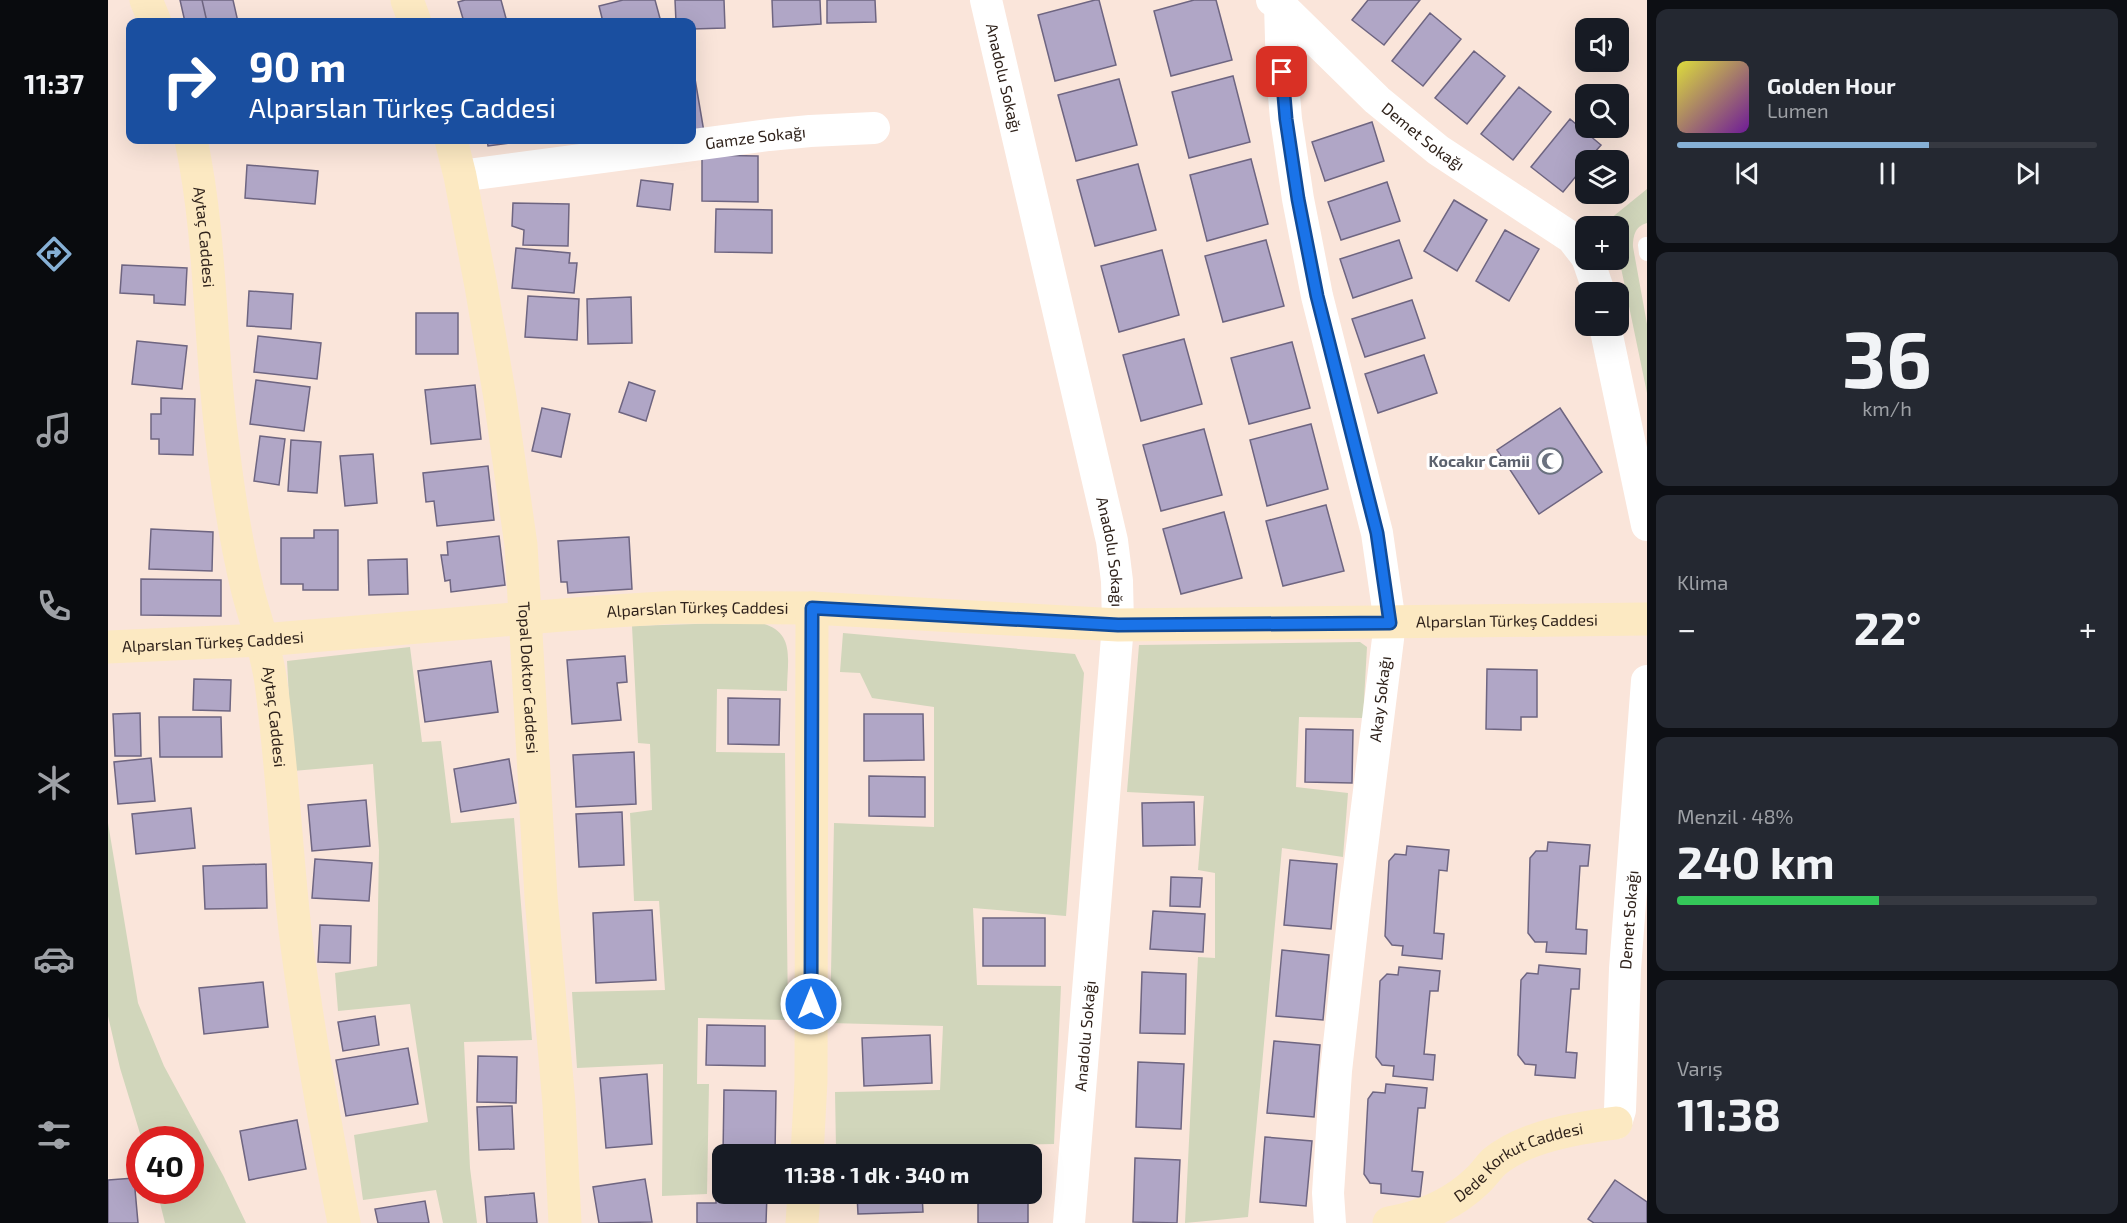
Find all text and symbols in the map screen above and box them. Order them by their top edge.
map controls [1575,18,1629,336]
button: sound [1575,18,1629,72]
street label: Anadolu Sokağı [983,21,1027,134]
text: 90 m [249,40,346,90]
icon: right [150,42,228,120]
pin [1256,46,1307,97]
icon: arrive [1265,55,1298,88]
text: 11:37 [24,67,84,99]
text: Golden Hour [1767,72,1896,98]
button: search [1575,84,1629,138]
text: Alparslan Türkeş Caddesi [249,91,556,123]
street label: Demet Sokağı [1378,98,1468,174]
text: Lumen [1767,98,1829,122]
street label: Gamze Sokağı [704,121,807,152]
button: layers [1575,150,1629,204]
icon: previous [1731,157,1764,190]
icon: pause [1871,157,1904,190]
icon: next [2011,157,2044,190]
street label: Aytaç Caddesi [190,185,219,288]
button: + [1575,216,1629,270]
icon: directions [33,233,75,275]
button: − [1575,282,1629,336]
text: 36 [1842,310,1932,404]
text: km/h [1862,396,1912,420]
icon: music [33,409,75,451]
mosque icon: Kocakır Camii [1535,446,1565,476]
place label: Kocakır Camii [1429,451,1530,470]
street label: Anadolu Sokağı [1093,495,1128,607]
text: Klima [1677,570,1728,594]
icon: phone [33,585,75,627]
street label: Alparslan Türkeş Caddesi [606,597,789,620]
text: 22° [1854,600,1921,654]
street label: Topal Doktor Caddesi [515,601,543,754]
text: − [1677,608,1696,648]
text: + [2079,608,2097,648]
street label: Alparslan Türkeş Caddesi [1416,610,1598,631]
street label: Alparslan Türkeş Caddesi [122,627,304,655]
street label: Akay Sokağı [1365,655,1394,743]
street label: Aytaç Caddesi [259,665,290,768]
icon: climate [33,762,75,804]
text: Menzil · 48% [1677,804,1793,828]
text: 240 km [1677,834,1835,888]
street label: Demet Sokağı [1615,869,1642,970]
icon: car [33,938,75,980]
position arrow [779,972,843,1036]
street label: Anadolu Sokağı [1070,980,1099,1092]
text: Varış [1677,1056,1723,1080]
text: 11:38 [1677,1086,1781,1140]
icon: filters [33,1114,75,1156]
street label: Dede Korkut Caddesi [1450,1118,1585,1206]
speed limit sign: 40 [126,1126,204,1204]
text: 11:38 · 1 dk · 340 m [785,1161,969,1187]

